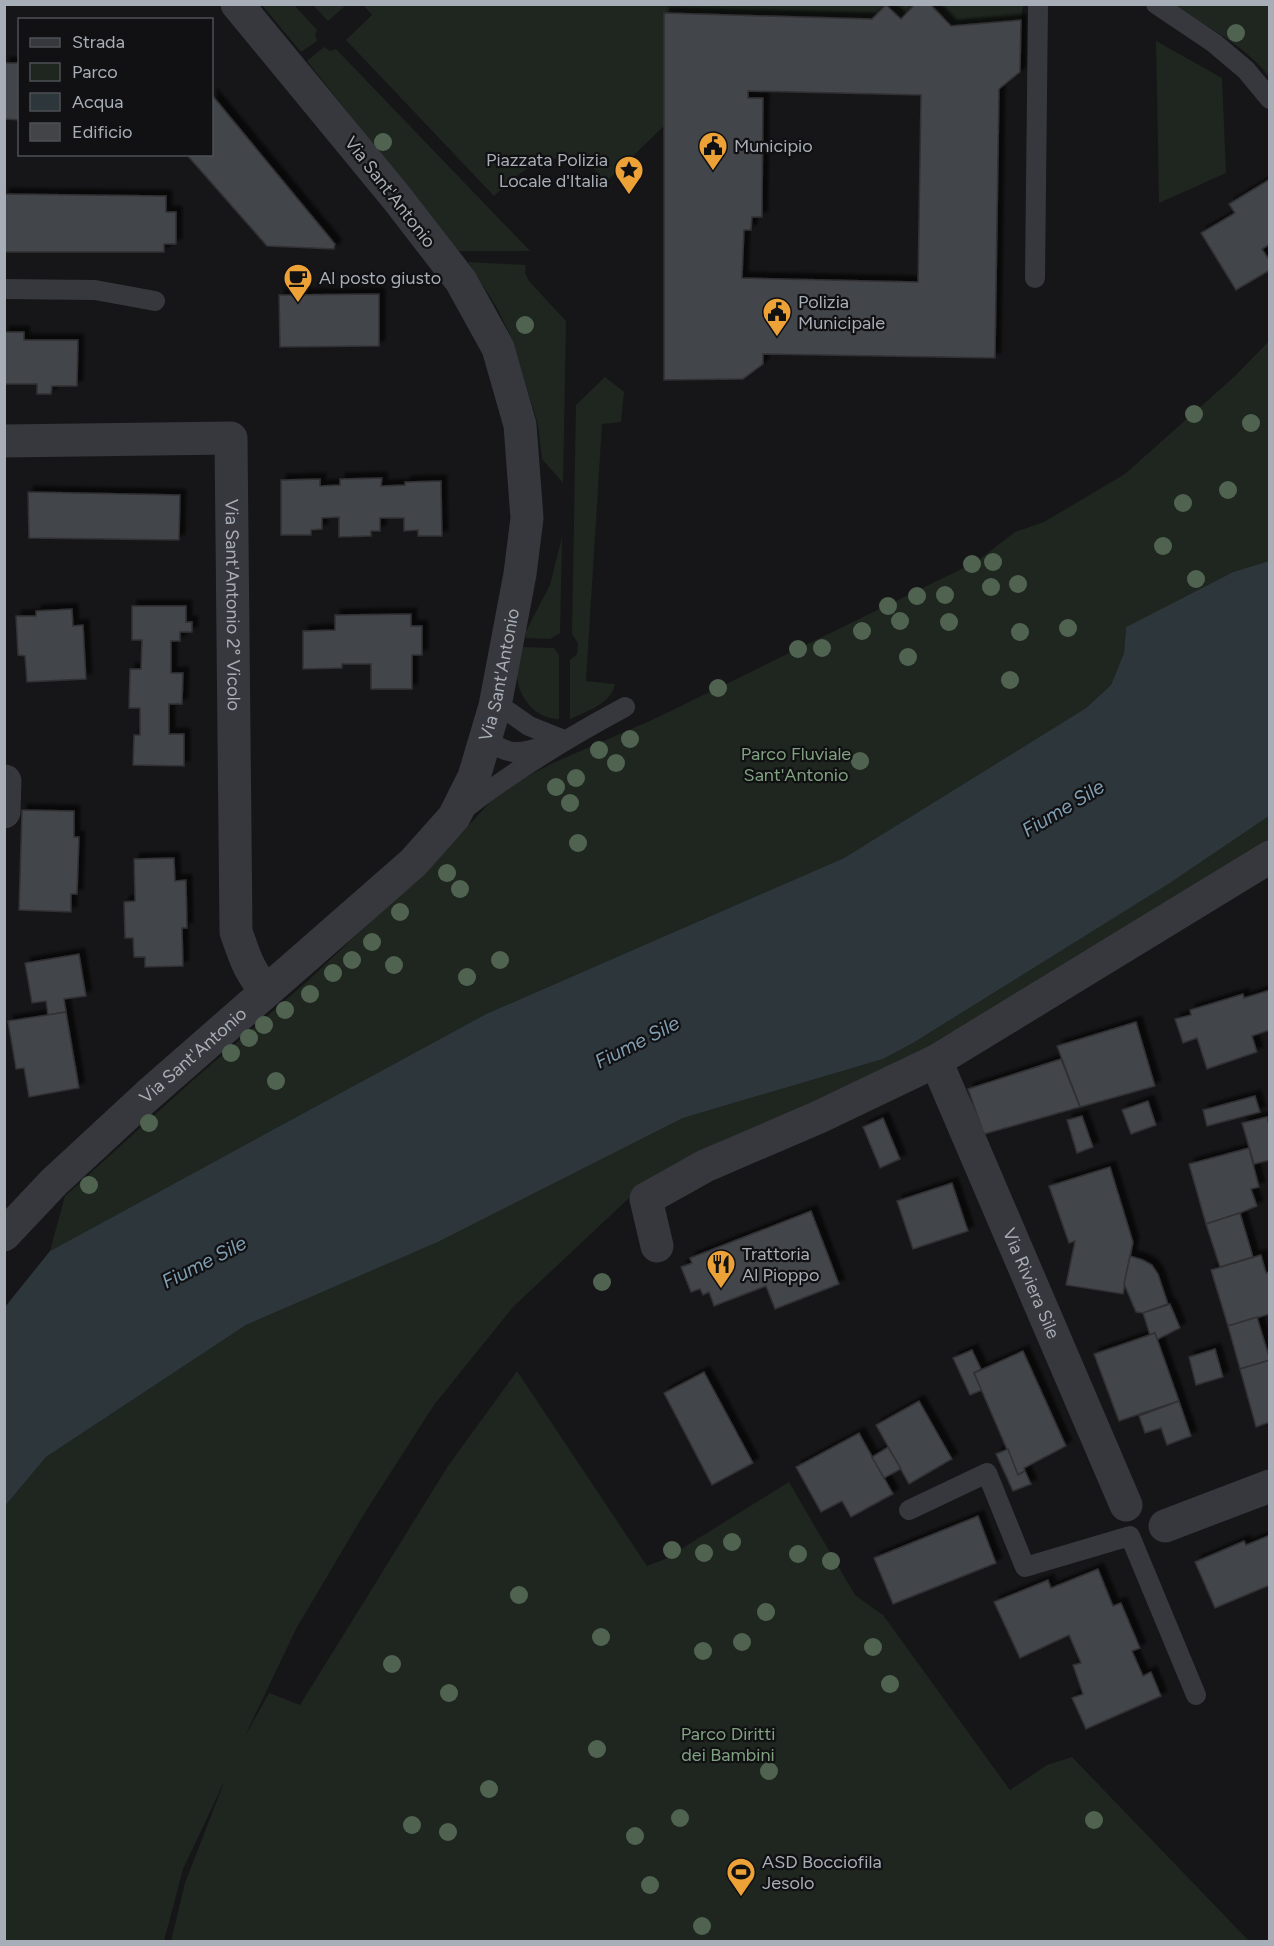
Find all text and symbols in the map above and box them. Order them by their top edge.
legend [18,18,213,156]
text: Strada [72,31,125,53]
text: Parco [72,61,118,83]
text: Acqua [72,91,123,113]
text: Edificio [72,121,133,143]
public building icon: Municipio [697,130,729,172]
street label: Via Sant'Antonio [340,132,440,252]
place label: Municipio [734,135,813,157]
place label: Piazzata Polizia Locale d'Italia [486,149,608,192]
place icon: Piazzata Polizia Locale d'Italia [613,154,645,196]
cafe icon: Al posto giusto [282,262,314,304]
place label: Al posto giusto [319,267,441,289]
place label: Polizia Municipale [798,291,885,334]
public building icon: Polizia Municipale [761,296,793,338]
street label: Via Sant'Antonio 2° Vicolo [221,499,245,711]
street label: Via Sant'Antonio [474,607,524,744]
park label: Parco Fluviale Sant'Antonio [741,743,851,786]
water label: Fiume Sile [1017,774,1109,842]
street label: Via Sant'Antonio [135,1003,251,1108]
water label: Fiume Sile [591,1010,683,1074]
street label: Via Riviera Sile [998,1225,1065,1342]
water label: Fiume Sile [158,1230,250,1294]
place label: Trattoria Al Pioppo [742,1243,819,1286]
restaurant icon: Trattoria Al Pioppo [705,1248,737,1290]
park label: Parco Diritti dei Bambini [681,1723,775,1766]
place label: ASD Bocciofila Jesolo [762,1851,882,1894]
sports icon: ASD Bocciofila Jesolo [725,1856,757,1898]

